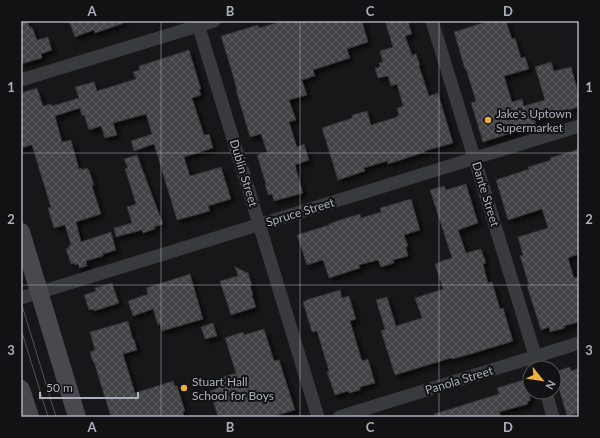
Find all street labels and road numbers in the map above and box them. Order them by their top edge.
street label: Dublin Street [227,138,262,209]
street label: Dante Street [469,160,503,229]
street label: Spruce Street [264,194,337,230]
street label: Panola Street [423,362,495,397]

